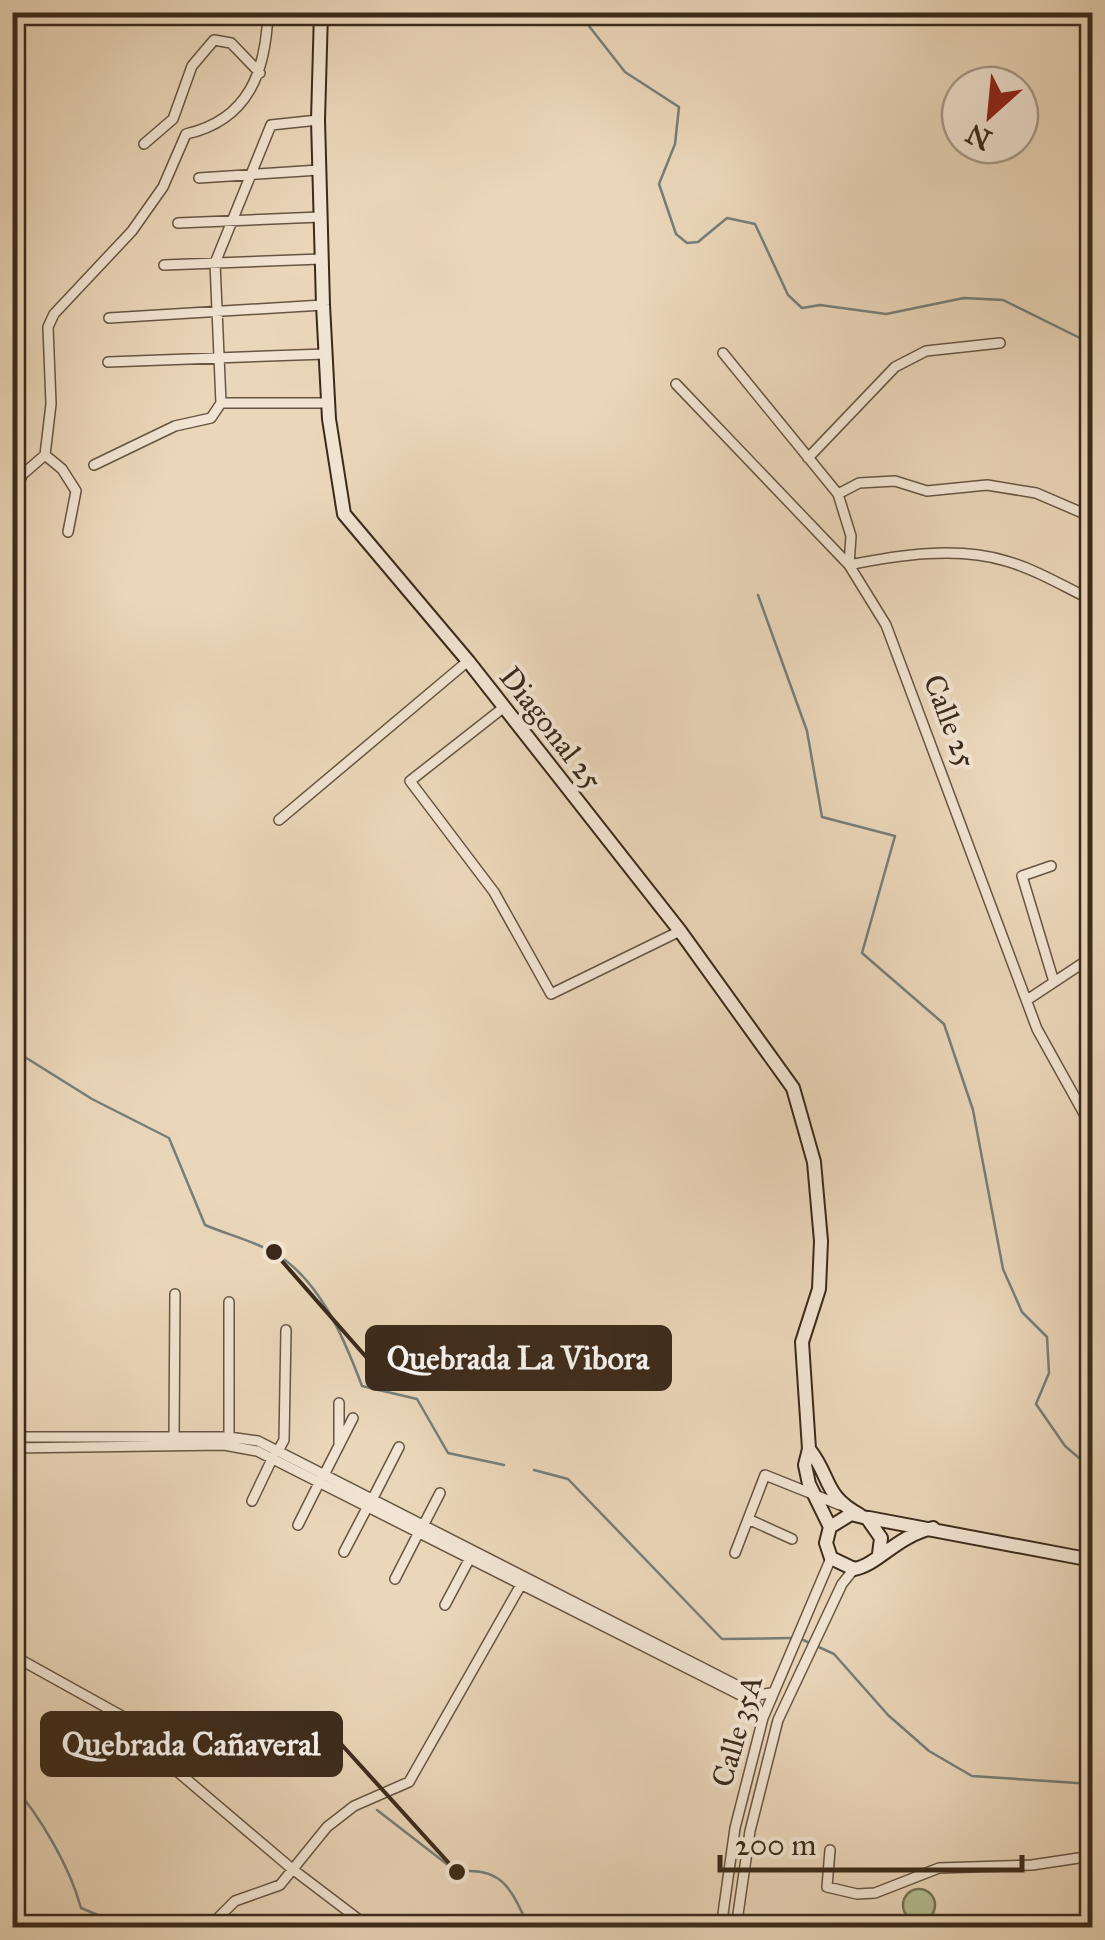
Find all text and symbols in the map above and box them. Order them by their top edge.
north arrow [940,65,1040,165]
text: N [960,116,997,158]
street label: Diagonal 25 [492,659,610,797]
street label: Calle 25 [916,669,984,773]
callout: Quebrada La Vibora [367,1327,670,1389]
text: Quebrada La Vibora [387,1339,651,1378]
street label: Calle 35A [704,1671,770,1791]
callout: Quebrada Cañaveral [42,1713,341,1775]
text: Quebrada Cañaveral [62,1725,322,1764]
scale bar [720,1810,1022,1872]
text: 200 m [735,1827,816,1863]

